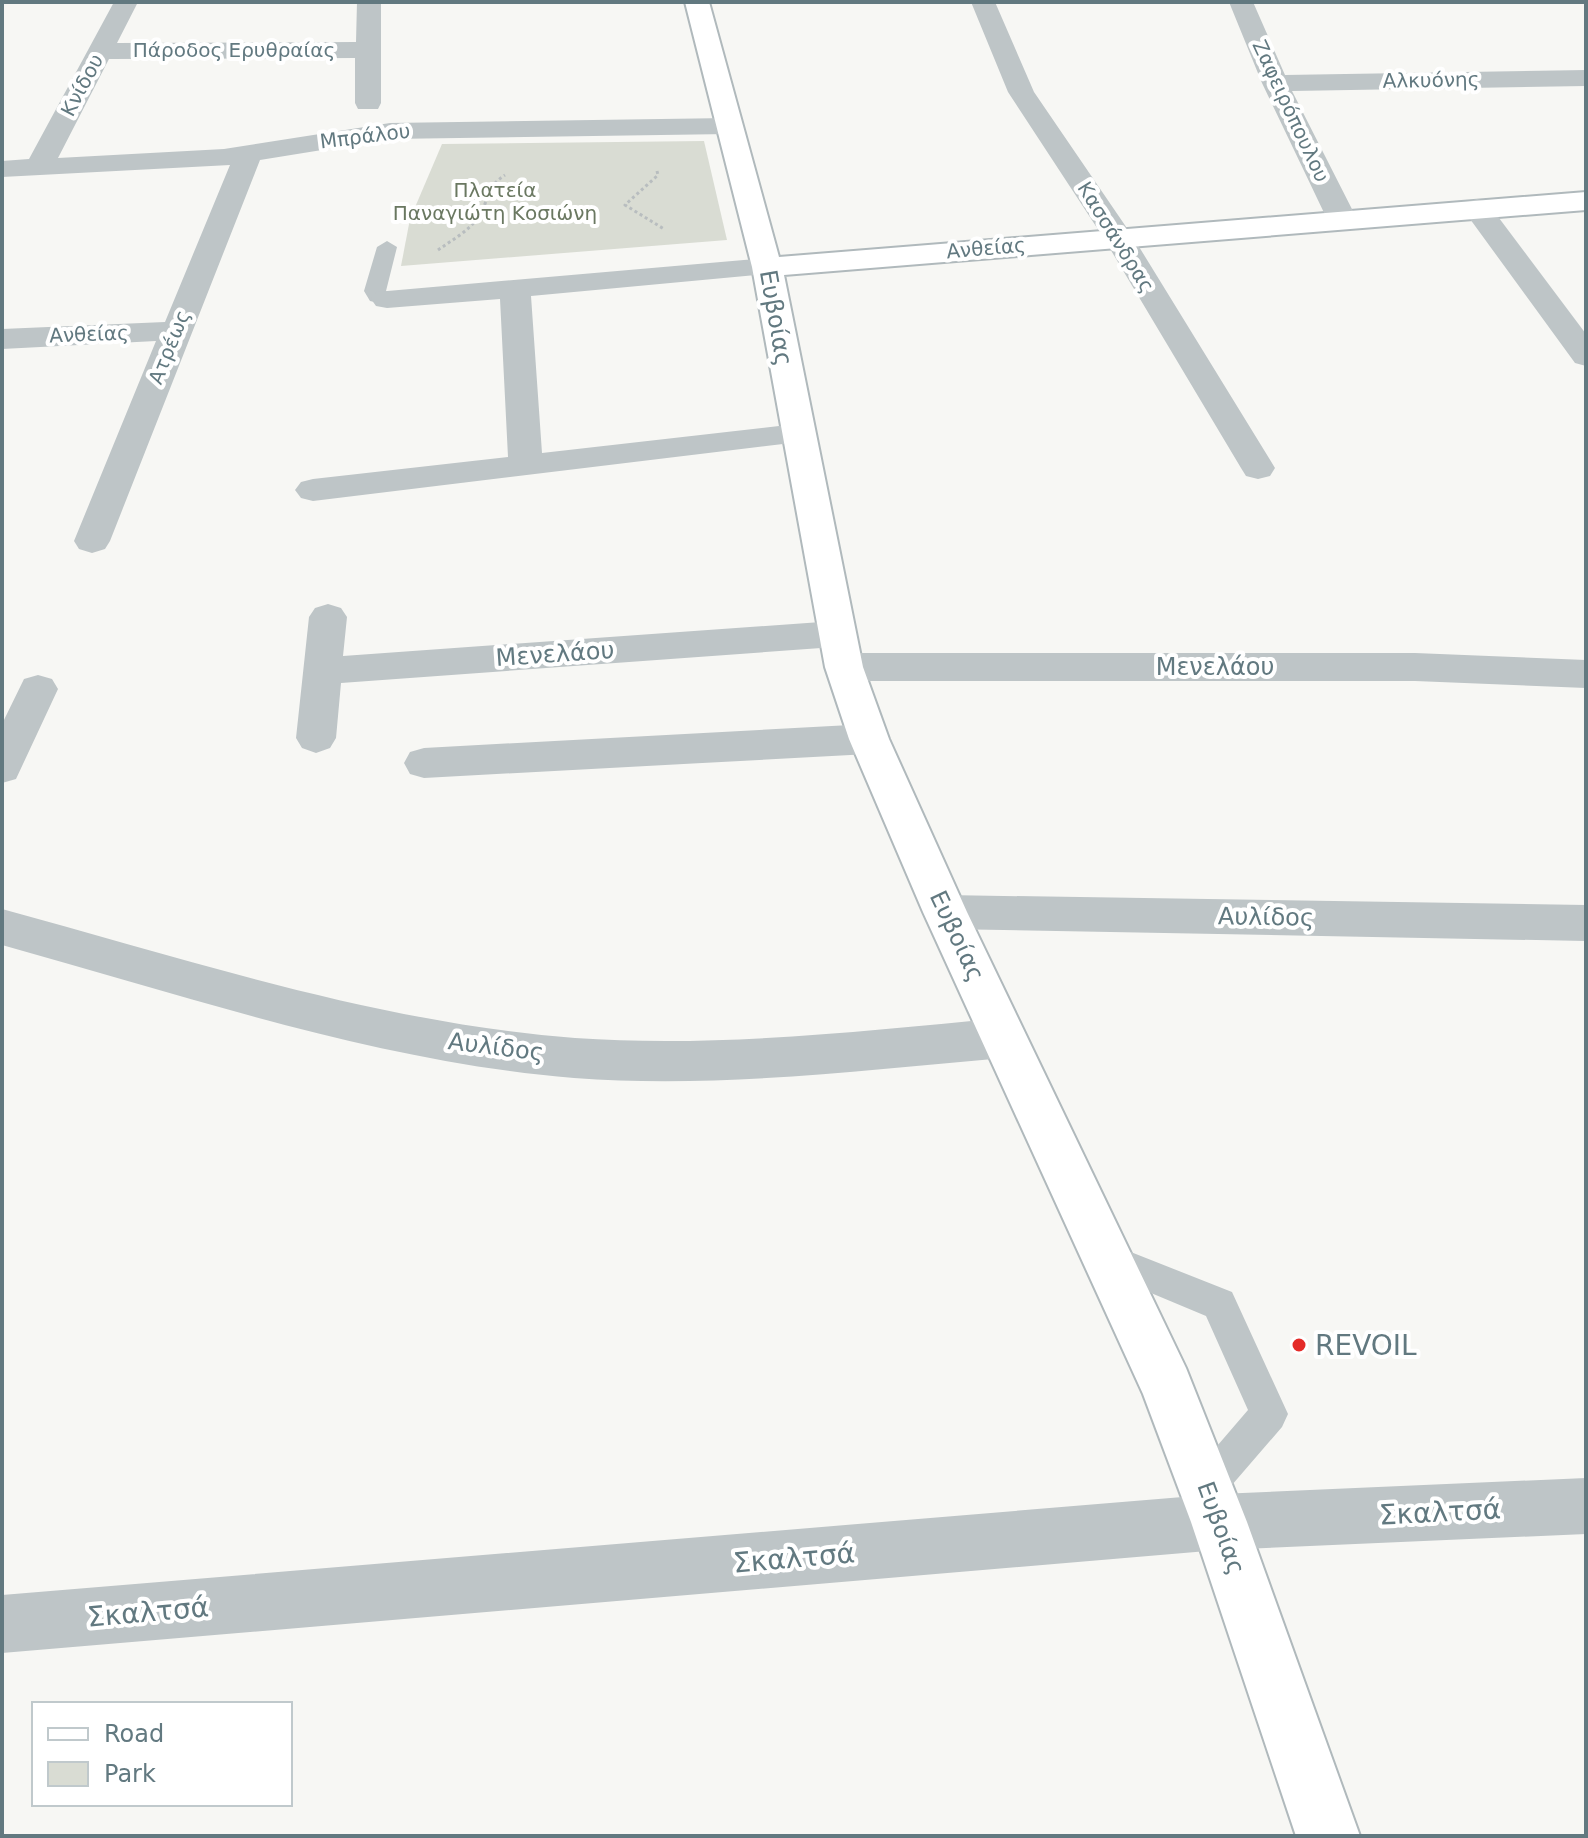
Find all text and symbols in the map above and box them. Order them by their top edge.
street label: Ζαφειρόπουλου [1248,36,1334,186]
street label: Πάροδος Ερυθραίας [133,38,335,62]
street label: Κνίδου [56,50,108,120]
street label: Αλκυόνης [1382,67,1480,93]
street label: Μπράλου [318,119,412,153]
street label: Κασσάνδρας [1072,177,1160,297]
park label: Πλατεία Παναγιώτη Κοσιώνη [393,178,597,225]
street label: Ανθείας [945,233,1027,263]
street label: Ευβοίας [754,268,798,368]
street label: Ατρέως [143,306,195,388]
street label: Ανθείας [49,321,129,347]
street label: Μενελάου [495,636,615,672]
street label: Μενελάου [1156,653,1274,681]
street label: Ευβοίας [924,886,990,986]
street label: Αυλίδος [1218,902,1314,932]
street label: Αυλίδος [447,1027,545,1067]
place label: REVOIL [1315,1329,1417,1362]
marker: REVOIL [1290,1336,1308,1354]
street label: Ευβοίας [1191,1478,1251,1578]
street label: Σκαλτσά [1378,1492,1502,1532]
street label: Σκαλτσά [732,1536,856,1580]
street label: Σκαλτσά [86,1590,210,1634]
legend [32,1702,292,1806]
text: Road [104,1720,164,1748]
text: Park [104,1760,156,1788]

